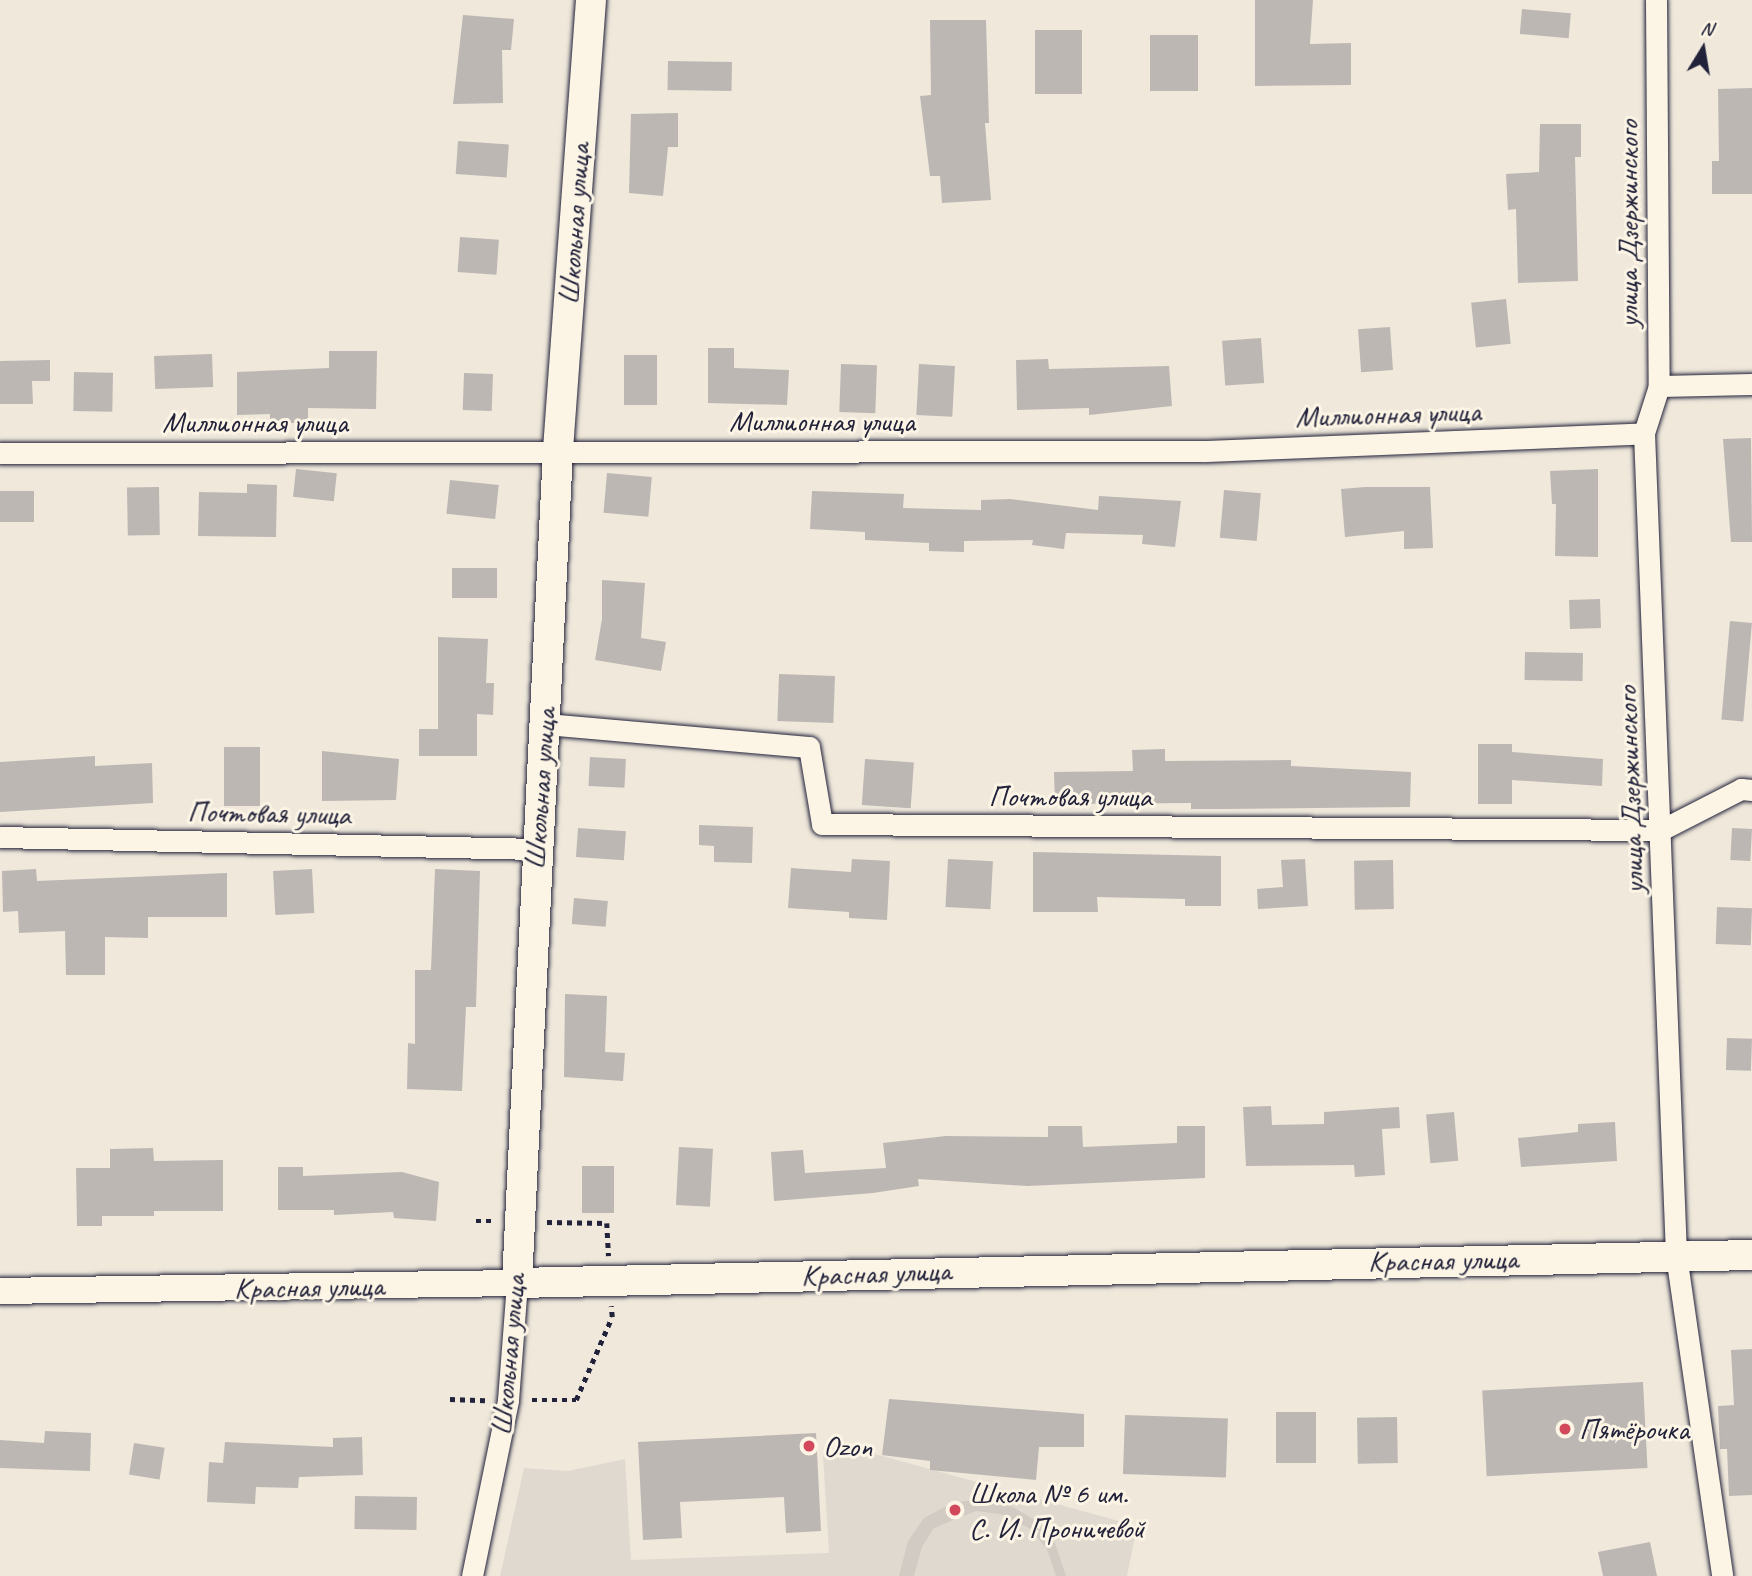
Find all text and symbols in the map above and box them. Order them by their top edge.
north arrow [1668,14,1738,84]
text: N [1699,15,1715,41]
street label: улица Дзержинского [1610,121,1646,327]
street label: Школьная улица [550,141,598,307]
street label: Миллионная улица [1293,393,1483,435]
street label: Миллионная улица [728,403,916,439]
street label: Миллионная улица [161,404,349,440]
street label: улица Дзержинского [1608,687,1652,893]
street label: Школьная улица [516,706,564,872]
street label: Почтовая улица [988,778,1152,814]
street label: Почтовая улица [186,794,352,832]
street label: Красная улица [1368,1241,1518,1279]
street label: Красная улица [800,1252,952,1294]
street label: Красная улица [234,1268,384,1306]
street label: Школьная улица [483,1272,533,1438]
place label: Пятёрочка [1579,1411,1689,1447]
marker: Пятёрочка [1557,1421,1573,1437]
place label: Ozon [823,1428,872,1464]
marker: Ozon [801,1438,817,1454]
place label: Школа № 6 им. С. И. Проничевой [969,1475,1145,1546]
marker: Школа № 6 им. С. И. Проничевой [947,1502,963,1518]

